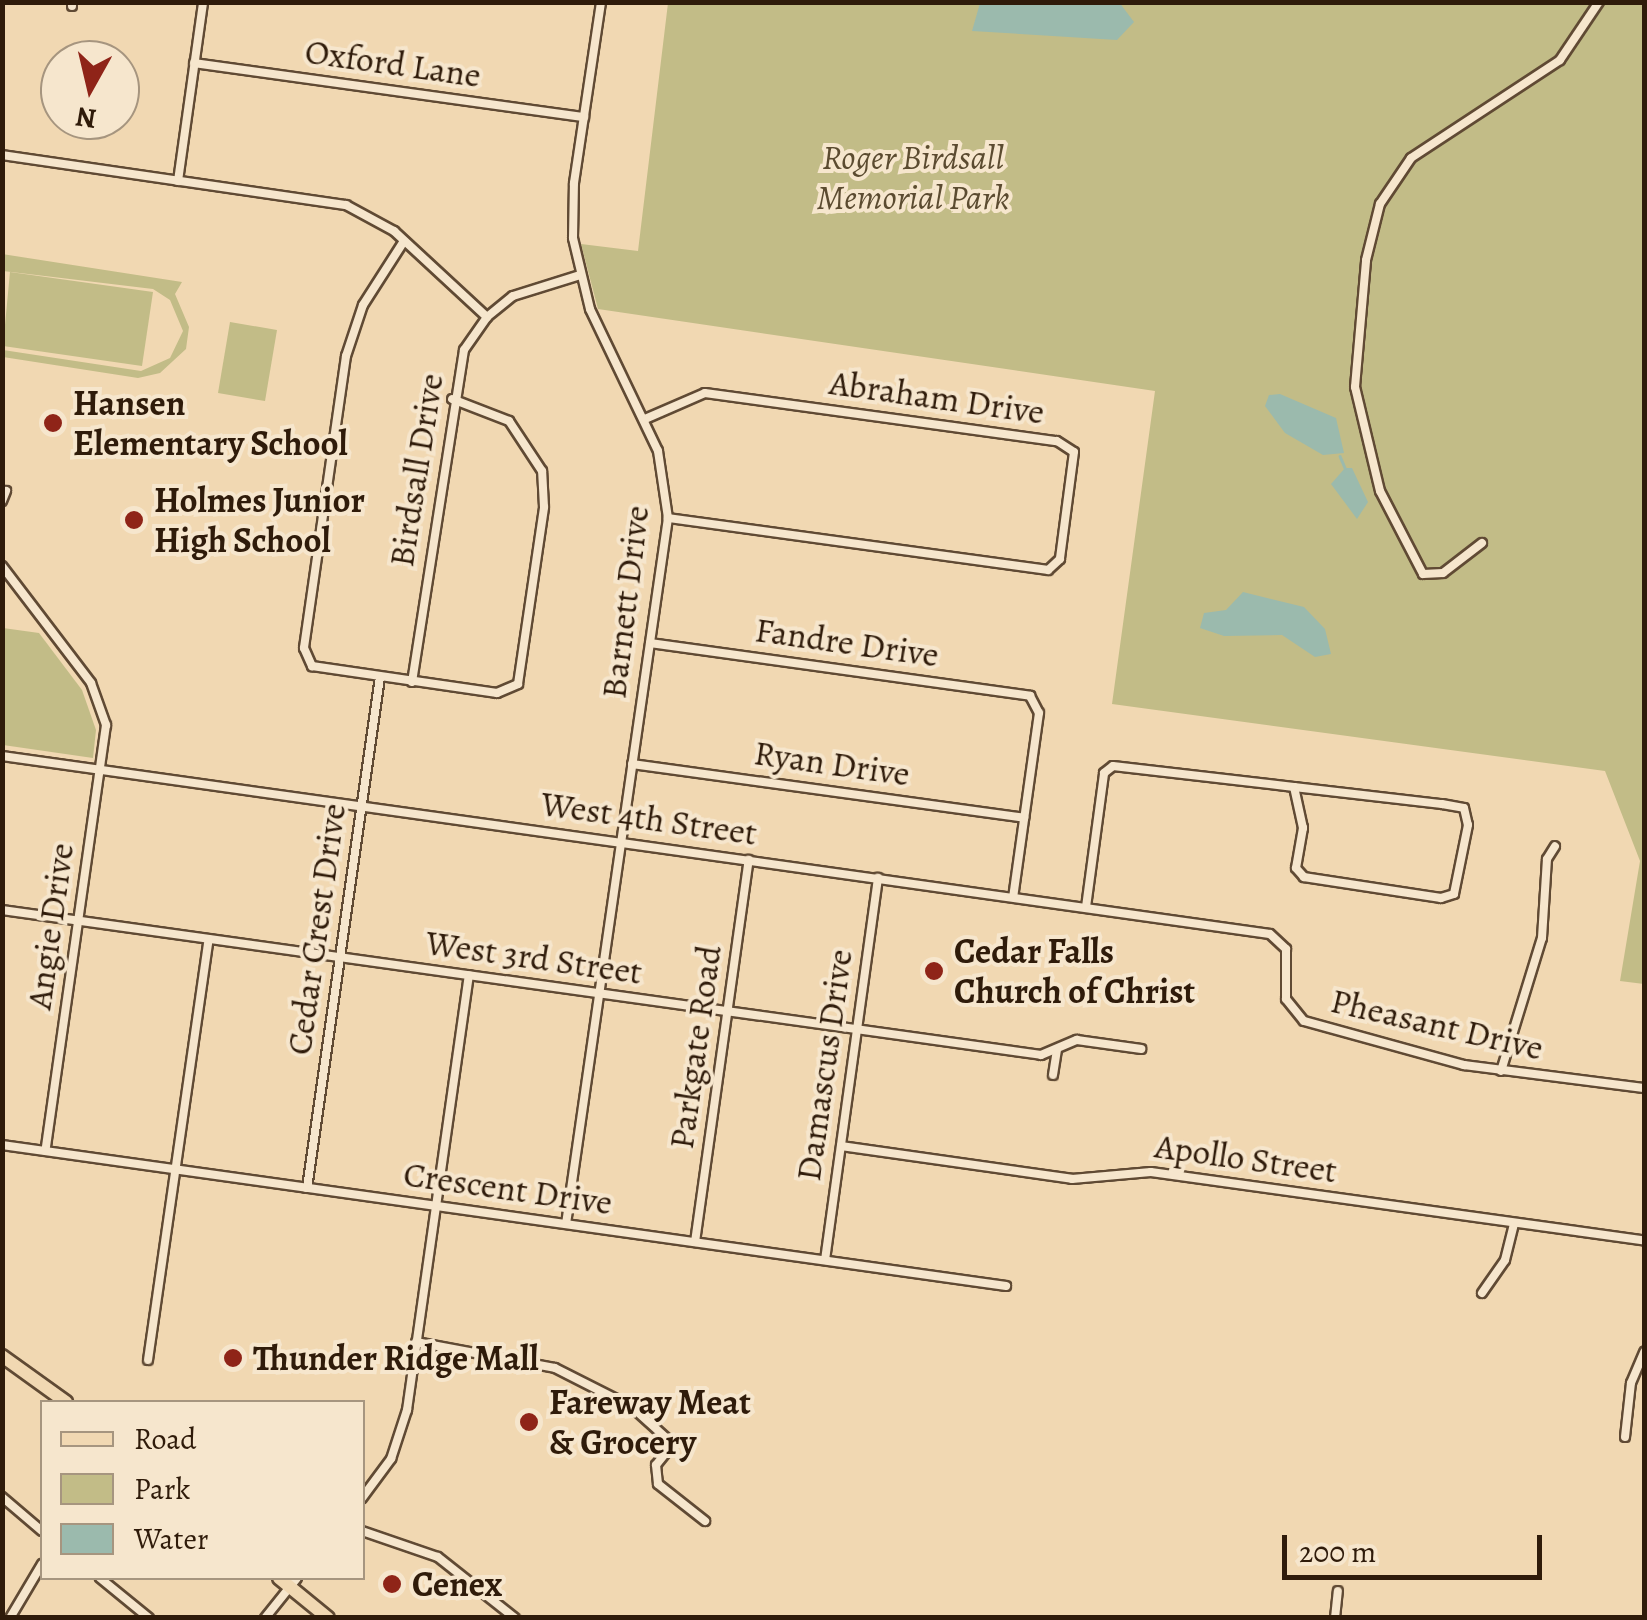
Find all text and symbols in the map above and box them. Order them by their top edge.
street label: Oxford Lane [302,30,484,96]
north arrow [40,40,140,140]
text: N [73,97,99,138]
park label: Roger Birdsall Memorial Park [816,136,1010,218]
street label: Abraham Drive [827,361,1047,433]
street label: Birdsall Drive [380,370,452,570]
place label: Hansen Elementary School [73,382,348,464]
marker: Hansen Elementary School [42,412,64,434]
place label: Holmes Junior High School [154,479,365,561]
street label: Barnett Drive [592,503,658,701]
marker: Holmes Junior High School [123,509,145,531]
street label: Fandre Drive [753,608,941,676]
street label: Ryan Drive [751,731,913,795]
street label: West 4th Street [538,782,760,854]
street label: Cedar Crest Drive [278,801,354,1057]
street label: Angie Drive [18,840,82,1012]
street label: West 3rd Street [423,921,645,993]
place label: Cedar Falls Church of Christ [954,930,1195,1012]
street label: Parkgate Road [660,942,730,1152]
street label: Damascus Drive [787,946,861,1184]
marker: Cedar Falls Church of Christ [923,960,945,982]
street label: Pheasant Drive [1327,979,1547,1069]
street label: Apollo Street [1152,1124,1340,1192]
street label: Crescent Drive [401,1153,615,1223]
place label: Thunder Ridge Mall [253,1337,539,1379]
marker: Thunder Ridge Mall [222,1347,244,1369]
place label: Fareway Meat & Grocery [549,1381,751,1463]
legend [40,1400,365,1580]
marker: Fareway Meat & Grocery [518,1411,540,1433]
text: Road [134,1419,196,1459]
text: Park [134,1469,190,1509]
scale bar [1287,1515,1547,1577]
text: Water [134,1519,208,1559]
text: 200 m [1299,1532,1376,1572]
place label: Cenex [412,1563,502,1605]
marker: Cenex [381,1573,403,1595]

